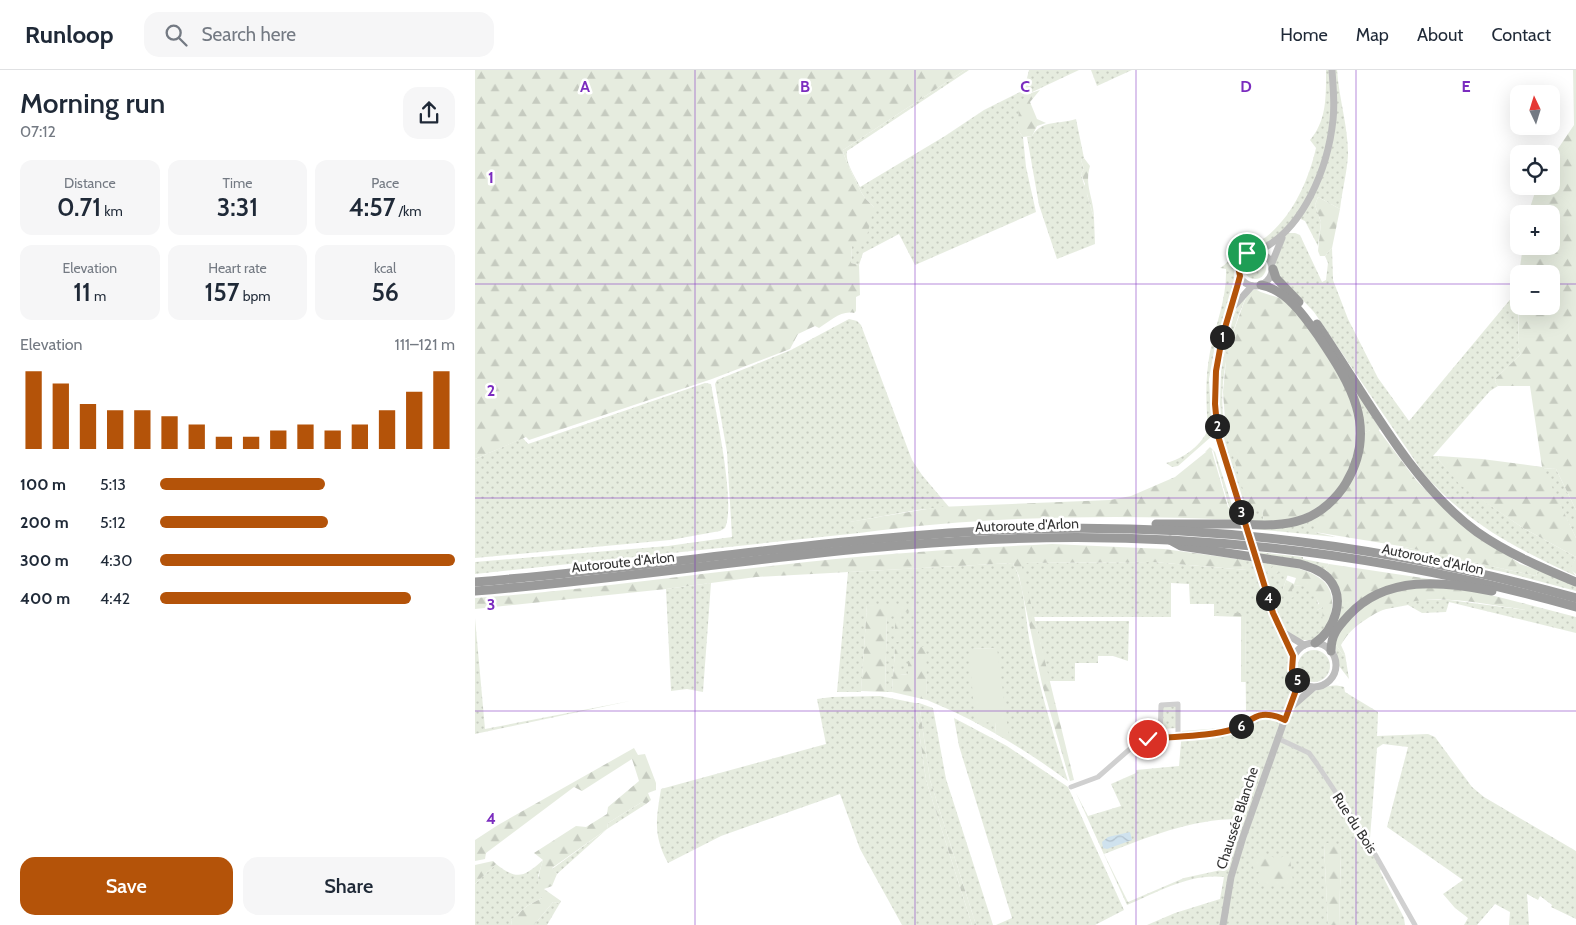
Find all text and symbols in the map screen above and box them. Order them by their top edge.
search box [144,12,494,57]
text: Runloop [25,20,114,49]
icon: search [162,21,190,49]
text: Search here [202,23,296,46]
text: Home [1280,24,1328,46]
text: Map [1356,24,1389,46]
text: About [1417,24,1463,46]
text: Contact [1491,24,1551,46]
text: A [580,77,590,96]
text: B [800,77,810,96]
text: C [1020,77,1030,96]
text: D [1240,77,1252,96]
text: E [1461,77,1471,96]
north arrow [1510,85,1560,135]
map controls [1510,85,1560,315]
text: Morning run [20,86,165,120]
button: share [403,87,455,139]
text: 07:12 [20,122,56,141]
button: locate [1510,145,1560,195]
text: 1 [488,168,494,187]
text: Distance [64,174,116,192]
text: Time [223,174,252,192]
text: Pace [371,174,399,192]
text: 0.71 [57,192,101,222]
text: 3:31 [217,192,258,222]
text: 4:57 [349,192,395,222]
text: km [101,202,123,220]
text: /km [395,202,422,220]
button: + [1510,205,1560,255]
pin [1226,232,1268,274]
icon: arrive [1233,239,1261,267]
text: Elevation [62,259,117,277]
text: Heart rate [208,259,267,277]
text: kcal [374,259,396,277]
button: − [1510,265,1560,315]
text: 11 [73,277,91,307]
text: 157 [204,277,239,307]
text: 56 [371,277,399,307]
text: m [91,287,106,305]
text: bpm [239,287,270,305]
pin: 1 [1209,324,1235,350]
text: 1 [1220,328,1225,346]
text: Elevation [20,335,83,354]
text: 111–121 m [394,335,455,354]
text: 2 [487,381,495,400]
pin: 2 [1205,414,1229,438]
text: 2 [1214,417,1221,435]
text: 100 m [20,475,66,494]
text: 5:13 [100,475,126,494]
pin: 3 [1229,500,1253,524]
text: 3 [1238,503,1245,521]
text: 200 m [20,513,69,532]
text: 5:12 [100,513,126,532]
street label: Autoroute d'Arlon [975,514,1079,536]
street label: Autoroute d'Arlon [1380,539,1486,579]
street label: Autoroute d'Arlon [570,548,676,576]
text: 300 m [20,551,69,570]
text: 4:30 [100,551,132,570]
pin: 4 [1255,586,1281,610]
text: 400 m [20,589,70,608]
text: 4:42 [100,589,130,608]
text: 4 [1264,589,1273,607]
text: 3 [487,595,495,614]
pin: 5 [1285,668,1309,692]
text: 5 [1294,671,1301,689]
pin: 6 [1229,714,1253,738]
text: 6 [1238,717,1245,735]
pin [1127,718,1169,760]
icon: check [1134,725,1162,753]
street label: Chaussée Blanche [1212,765,1262,871]
street label: Rue du Bois [1329,789,1381,857]
text: 4 [486,809,496,828]
button: Save [20,857,233,915]
button: Share [243,857,455,915]

